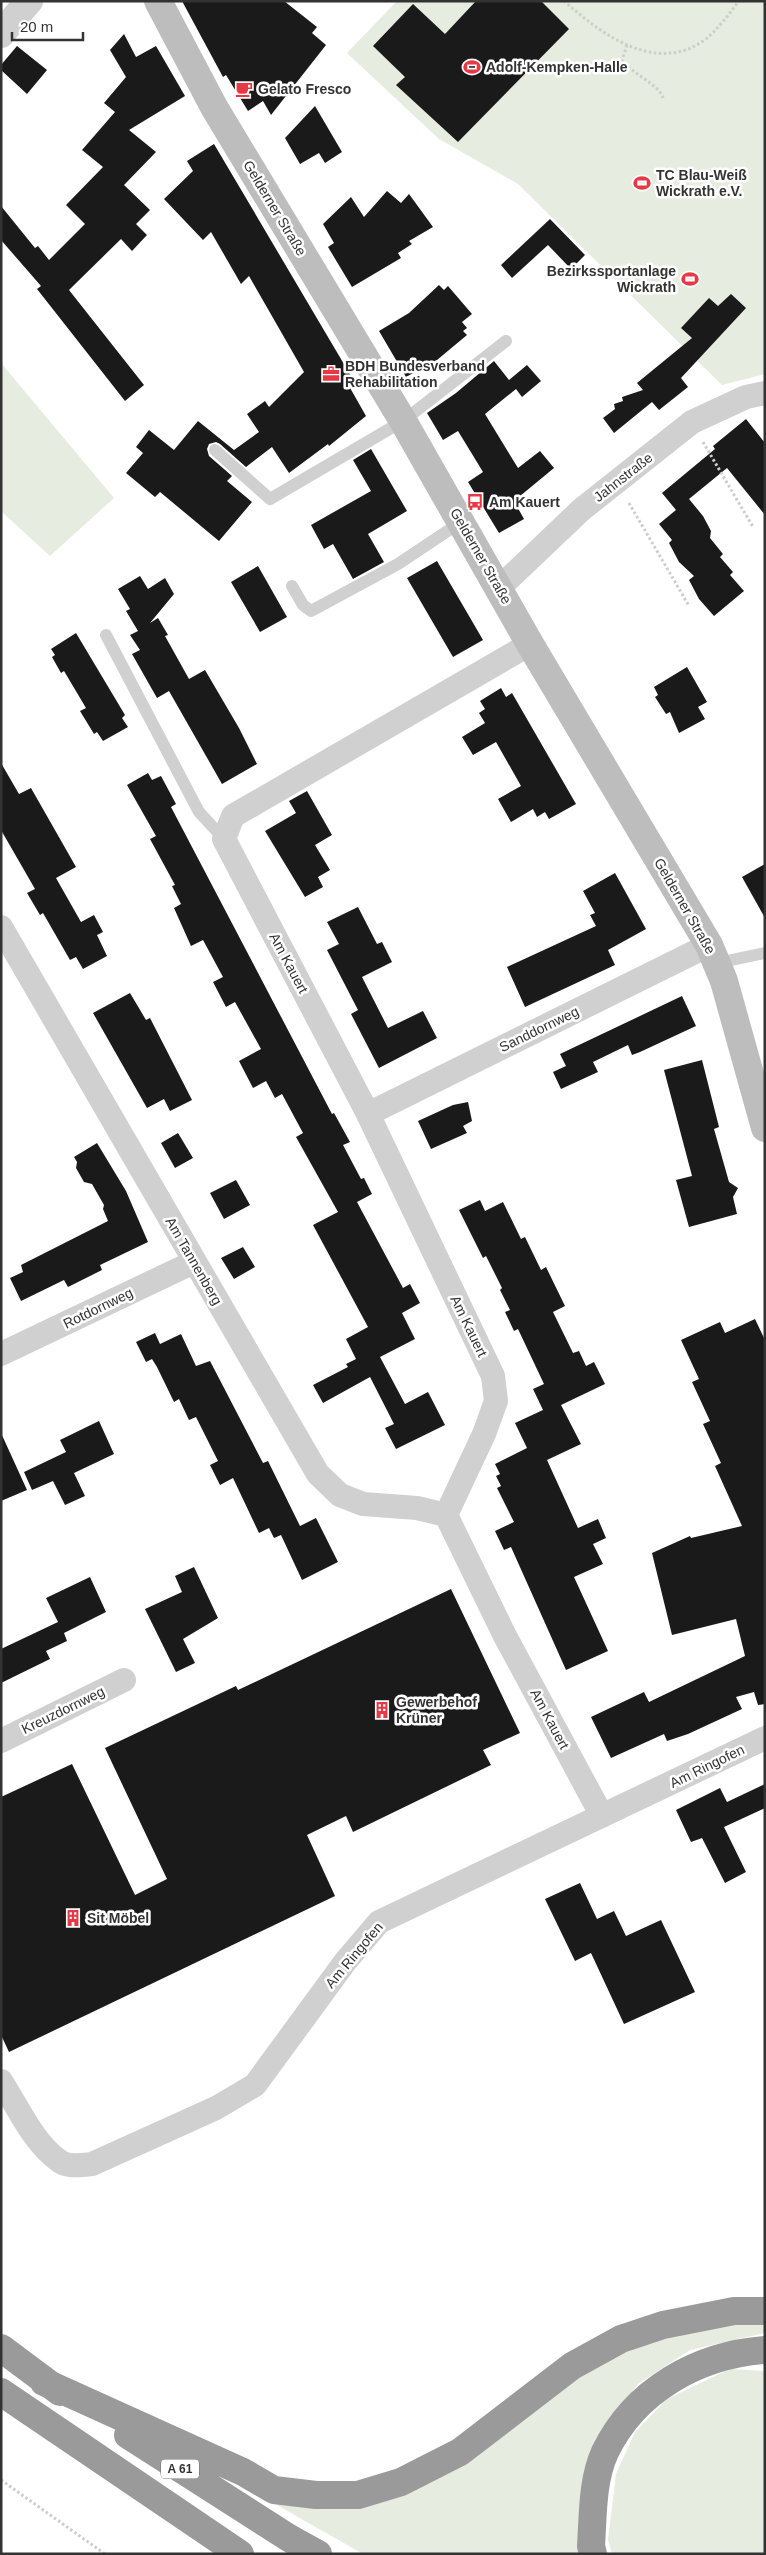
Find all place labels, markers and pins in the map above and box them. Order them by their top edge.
sports icon: Adolf-Kempken-Halle [462,57,482,77]
place label: Adolf-Kempken-Halle [486,59,628,75]
cafe icon: Gelato Fresco [234,79,254,99]
place label: Gelato Fresco [258,81,351,97]
place label: TC Blau-Weiß Wickrath e.V. [656,167,747,199]
sports icon: TC Blau-Weiß Wickrath e.V. [632,173,652,193]
place label: Bezirkssportanlage Wickrath [547,263,676,295]
sports icon: Bezirkssportanlage Wickrath [680,269,700,289]
place label: BDH Bundesverband Rehabilitation [345,358,485,390]
office icon: BDH Bundesverband Rehabilitation [321,364,341,384]
bus stop icon: Am Kauert [465,492,485,512]
place label: Am Kauert [489,494,560,510]
place label: Gewerbehof Krüner [396,1694,477,1726]
building icon: Gewerbehof Krüner [372,1700,392,1720]
building icon: Sit Möbel [63,1908,83,1928]
place label: Sit Möbel [87,1910,149,1926]

